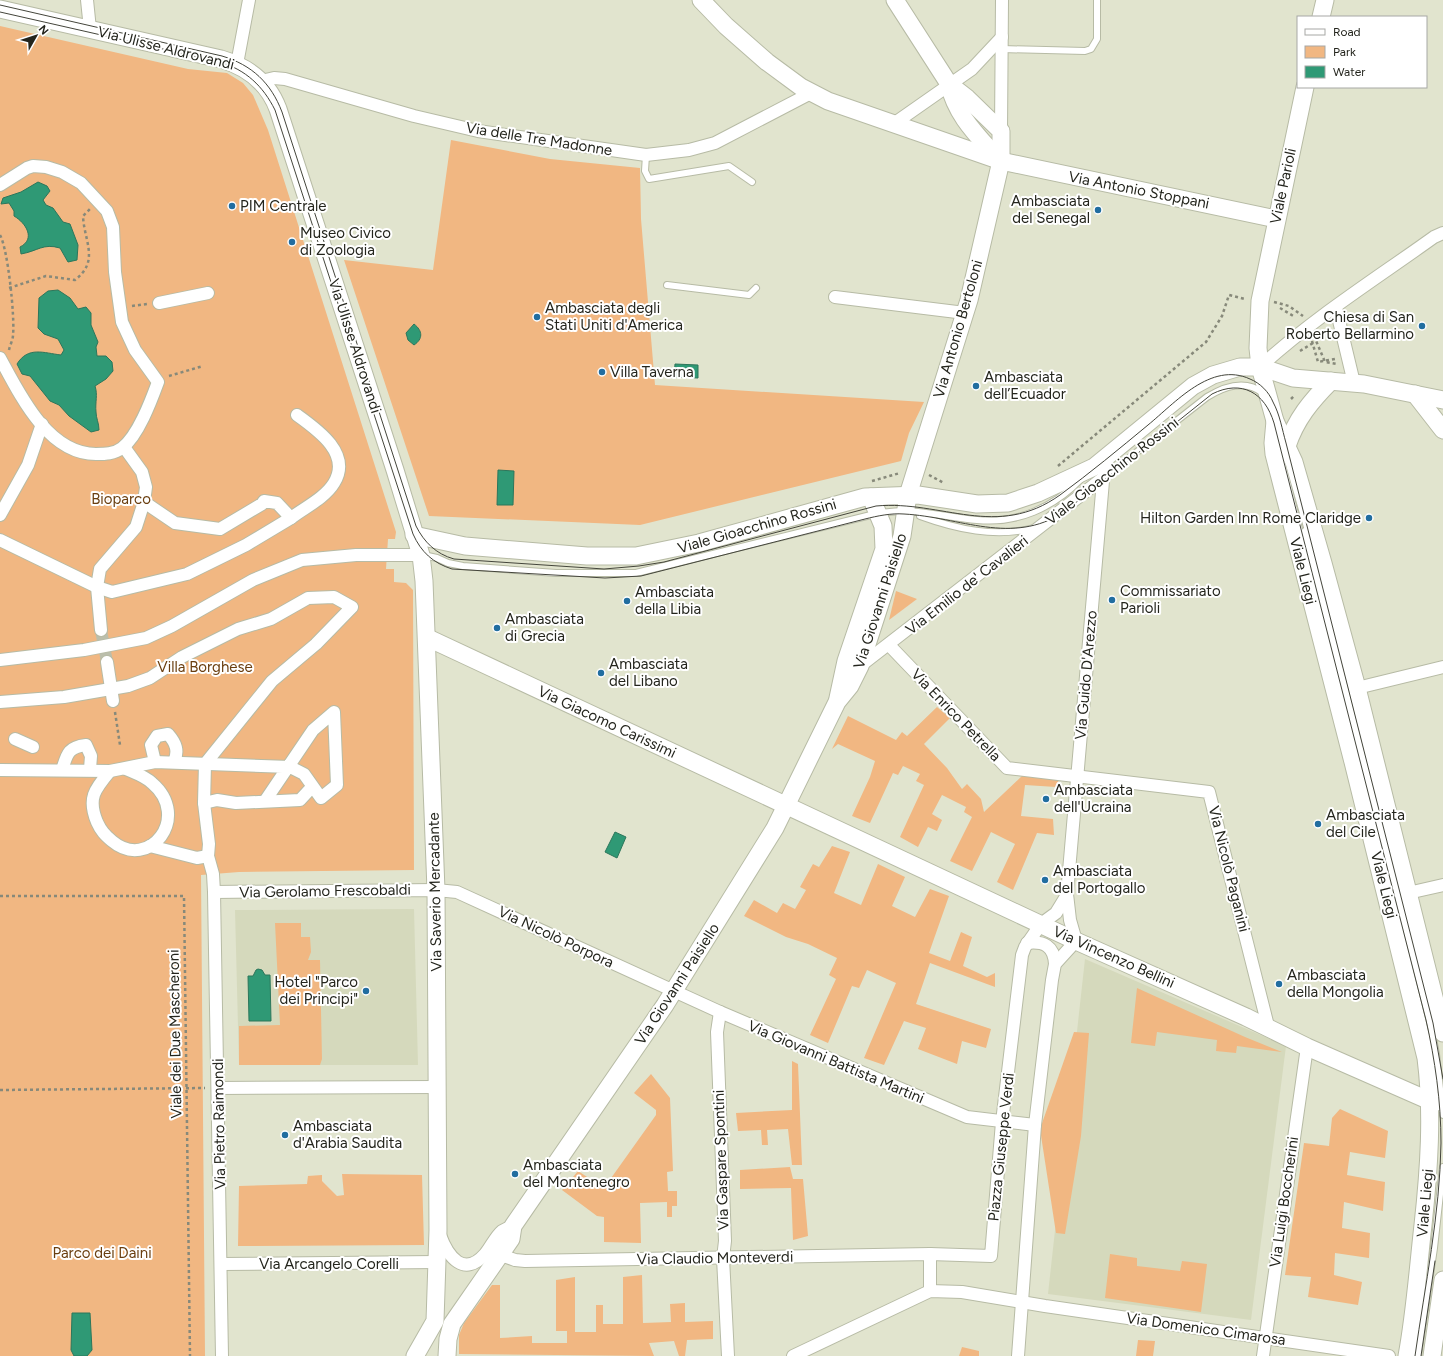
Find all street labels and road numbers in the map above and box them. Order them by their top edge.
street label: Via Ulisse Aldrovandi [96,22,236,74]
street label: Via delle Tre Madonne [464,119,614,159]
street label: Viale Parioli [1266,147,1300,225]
street label: Via Antonio Stoppani [1067,168,1211,212]
street label: Via Antonio Bertoloni [930,258,986,400]
street label: Via Ulisse Aldrovandi [325,277,385,415]
street label: Viale Gioacchino Rossini [1042,413,1182,529]
street label: Viale Gioacchino Rossini [676,495,838,557]
street label: Via Giovanni Paisiello [850,531,911,671]
street label: Via Emilio de' Cavalieri [902,532,1032,638]
street label: Viale Liegi [1286,536,1320,606]
street label: Via Guido D'Arezzo [1071,609,1101,740]
street label: Via Enrico Petrella [907,665,1005,765]
street label: Via Giacomo Carissimi [535,682,679,762]
street label: Via Nicolò Paganini [1205,804,1253,934]
street label: Via Saverio Mercadante [425,812,445,972]
street label: Viale Liegi [1367,850,1401,920]
street label: Via Gerolamo Frescobaldi [239,881,411,901]
street label: Via Nicolò Porpora [495,902,617,972]
street label: Via Giovanni Paisiello [631,920,723,1048]
street label: Via Vincenzo Bellini [1050,922,1178,992]
street label: Viale dei Due Mascheroni [165,949,185,1119]
street label: Via Giovanni Battista Martini [745,1017,927,1107]
street label: Via Pietro Raimondi [209,1058,229,1190]
street label: Piazza Giuseppe Verdi [984,1072,1018,1222]
street label: Via Gaspare Spontini [710,1089,732,1231]
street label: Via Luigi Boccherini [1266,1135,1302,1269]
street label: Viale Liegi [1413,1168,1437,1238]
street label: Via Claudio Monteverdi [637,1248,793,1268]
street label: Via Arcangelo Corelli [259,1255,399,1273]
street label: Via Domenico Cimarosa [1125,1309,1287,1349]

